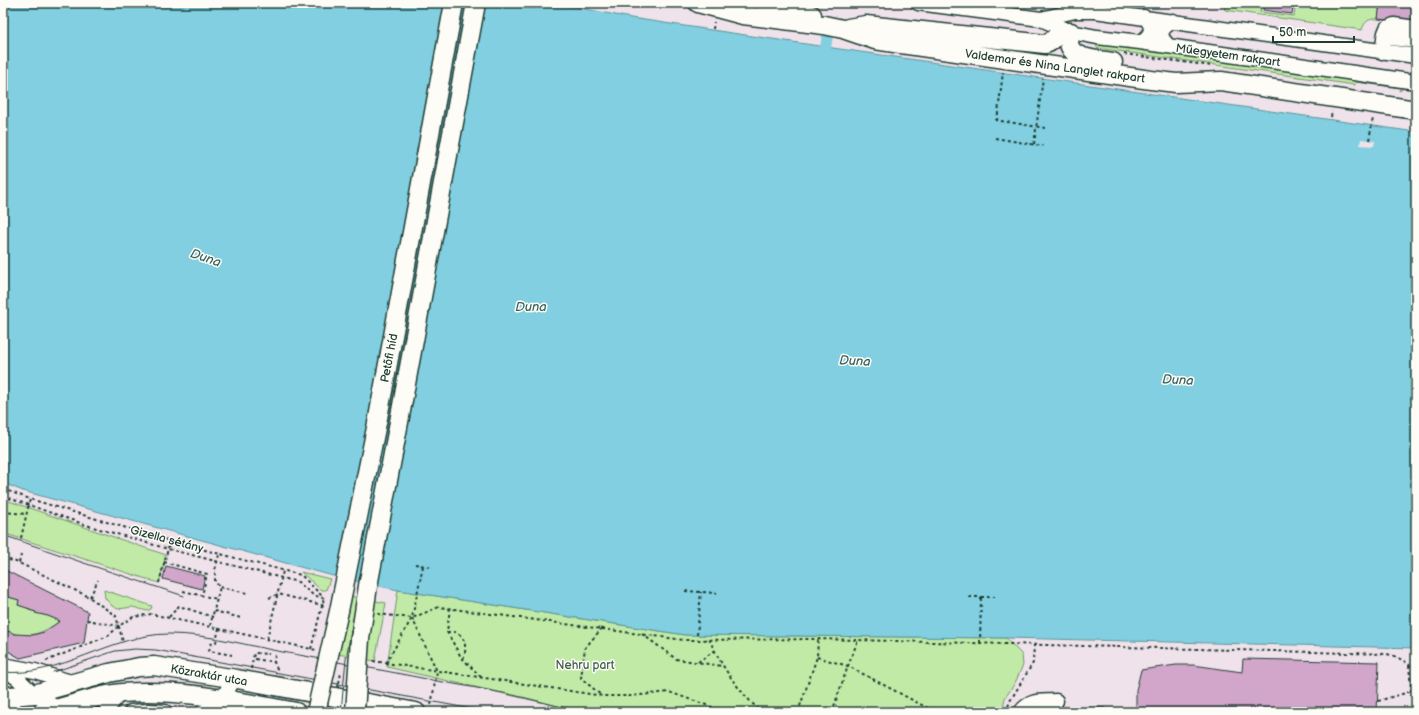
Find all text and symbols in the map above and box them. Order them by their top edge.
scale bar [1273,18,1354,44]
text: 50 m [1279,25,1306,40]
street label: Műegyetem rakpart [1175,41,1281,70]
street label: Valdemar és Nina Langlet rakpart [964,46,1146,87]
water label: Duna [188,245,223,271]
water label: Duna [515,299,547,315]
street label: Petőfi híd [377,332,402,384]
water label: Duna [839,352,871,370]
water label: Duna [1162,371,1194,389]
street label: Gizella sétány [129,522,206,557]
park label: Nehru part [556,658,615,673]
street label: Közraktár utca [169,661,249,690]

